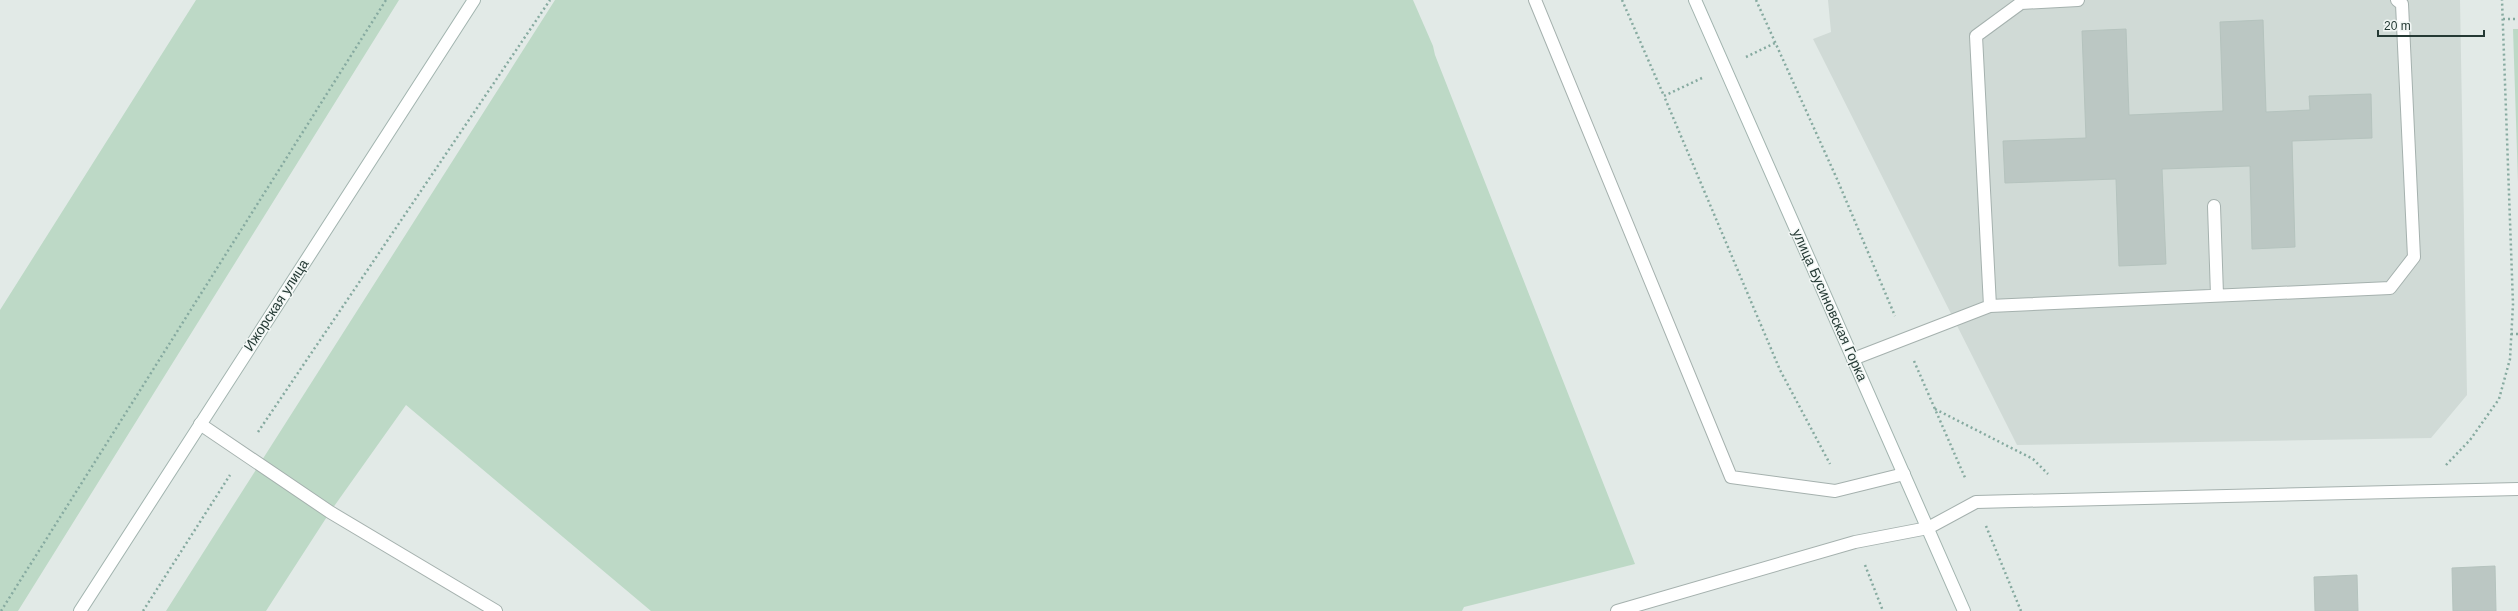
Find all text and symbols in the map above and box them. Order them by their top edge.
scale bar [2378,12,2484,38]
text: 20 m [2384,19,2411,33]
street label: улица Бусиновская Горка [1789,226,1871,384]
street label: Ижорская улица [240,256,312,354]

